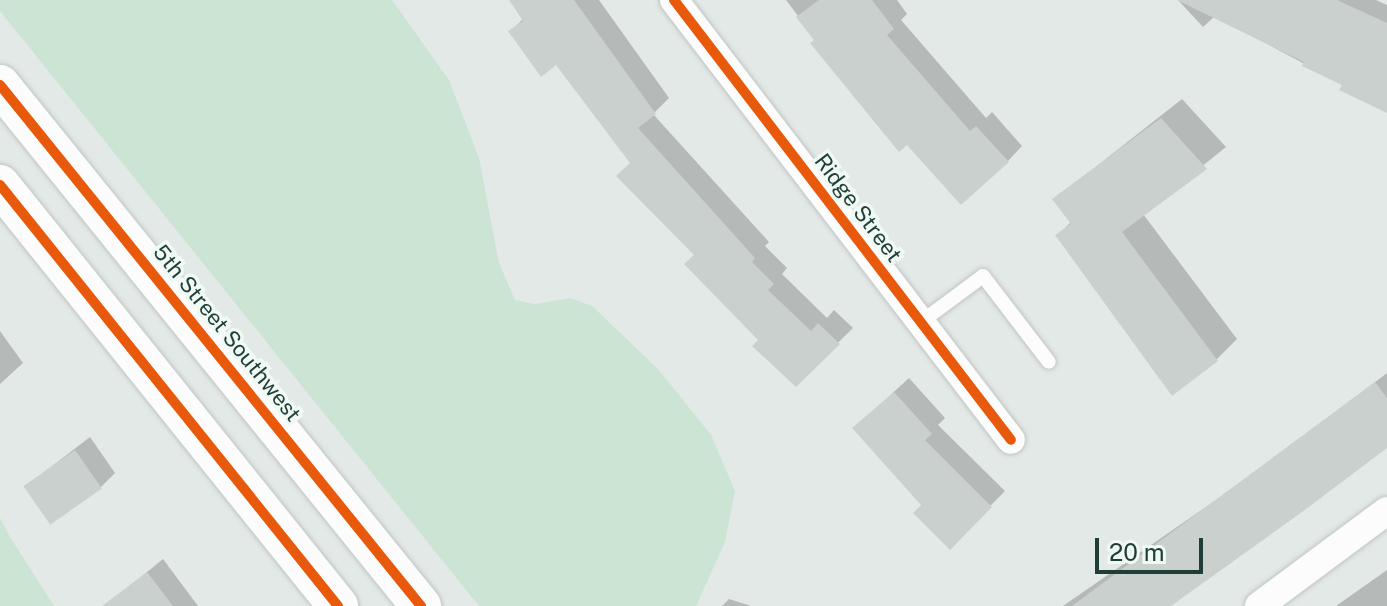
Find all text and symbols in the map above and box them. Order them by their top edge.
street label: Ridge Street [809,149,907,267]
street label: 5th Street Southwest [148,239,306,427]
scale bar [1099,522,1207,572]
text: 20 m [1109,538,1165,566]

